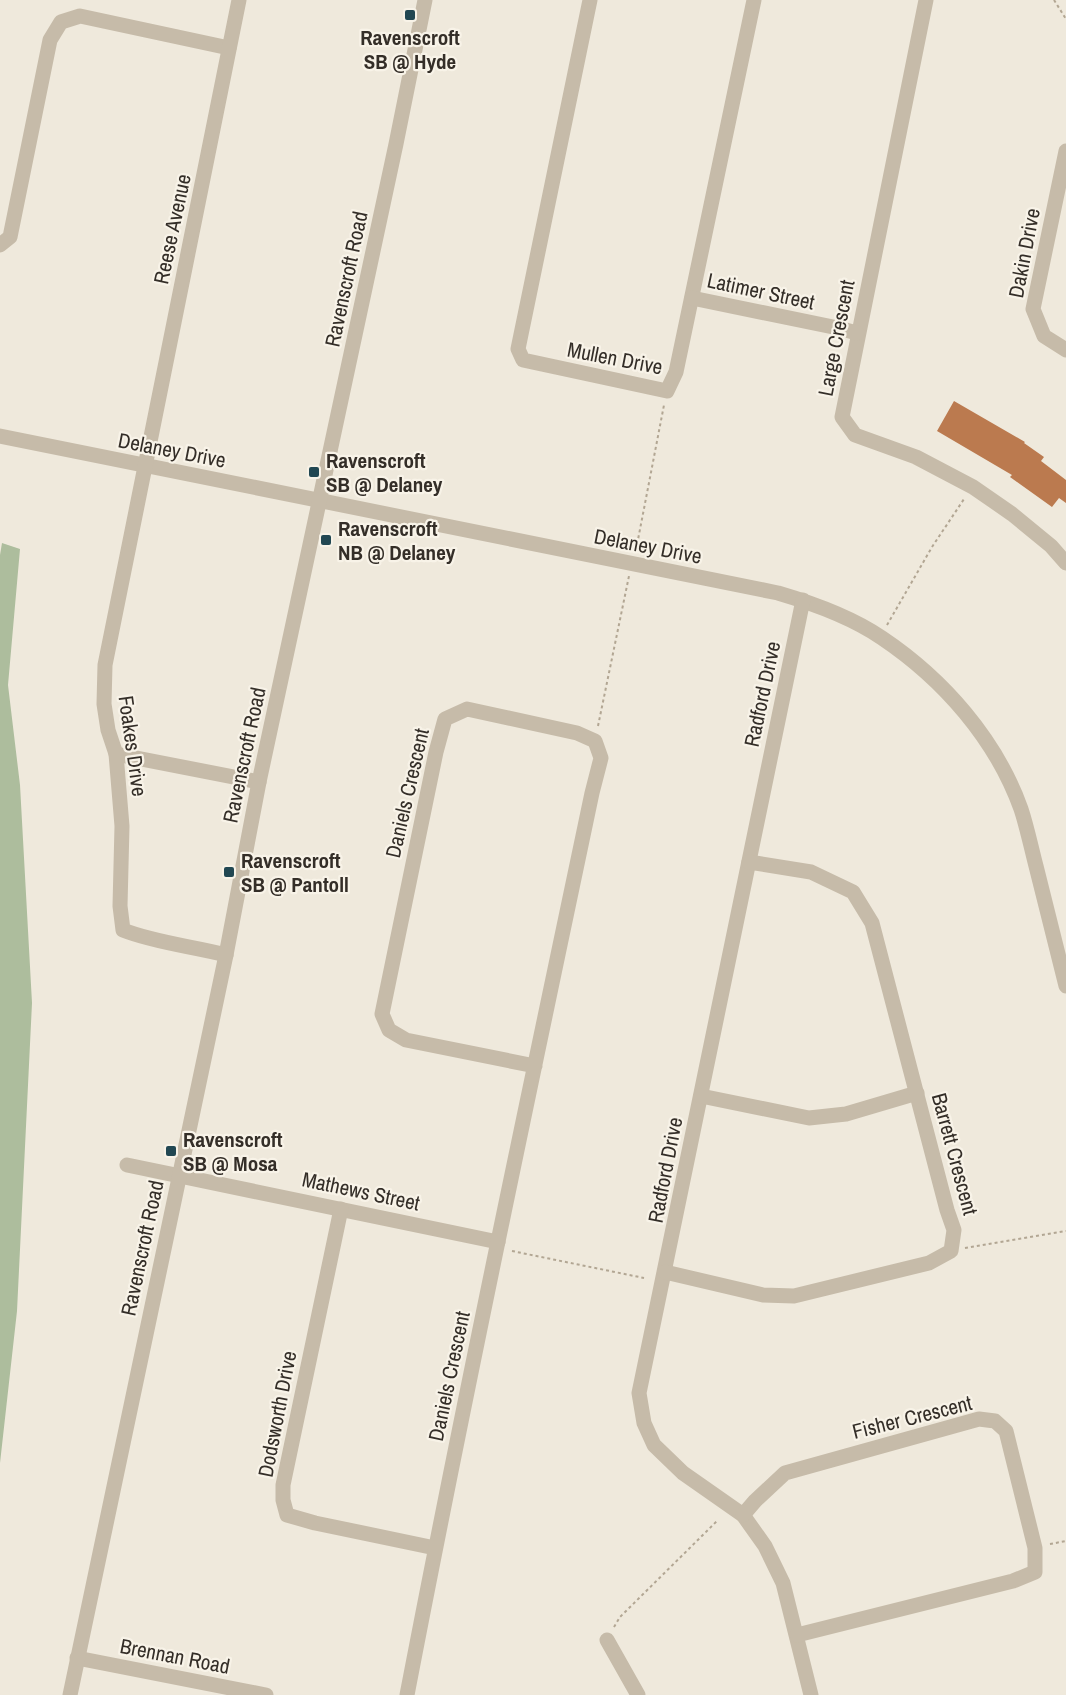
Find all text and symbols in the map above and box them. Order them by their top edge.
marker: Ravenscroft SB @ Hyde [403,8,417,22]
place label: Ravenscroft SB @ Hyde [360,23,460,76]
street label: Reese Avenue [146,171,198,287]
street label: Dakin Drive [1001,206,1047,300]
street label: Ravenscroft Road [317,209,375,349]
street label: Latimer Street [705,265,818,317]
street label: Large Crescent [811,277,862,399]
street label: Mullen Drive [565,335,665,381]
street label: Delaney Drive [116,425,228,475]
place label: Ravenscroft SB @ Delaney [326,446,443,499]
marker: Ravenscroft SB @ Delaney [307,465,321,479]
place label: Ravenscroft NB @ Delaney [338,514,456,567]
street label: Delaney Drive [592,521,704,571]
marker: Ravenscroft NB @ Delaney [319,533,333,547]
street label: Radford Drive [737,639,787,749]
street label: Ravenscroft Road [215,685,273,825]
street label: Foakes Drive [112,694,154,798]
street label: Daniels Crescent [378,725,436,861]
place label: Ravenscroft SB @ Pantoll [241,846,349,899]
marker: Ravenscroft SB @ Pantoll [222,865,236,879]
street label: Barrett Crescent [925,1090,985,1219]
street label: Radford Drive [641,1115,689,1225]
place label: Ravenscroft SB @ Mosa [183,1125,283,1178]
marker: Ravenscroft SB @ Mosa [164,1144,178,1158]
street label: Mathews Street [299,1164,423,1218]
street label: Ravenscroft Road [113,1178,171,1318]
street label: Daniels Crescent [421,1308,477,1444]
street label: Dodsworth Drive [251,1348,303,1480]
street label: Fisher Crescent [849,1388,975,1446]
street label: Brennan Road [118,1631,232,1681]

